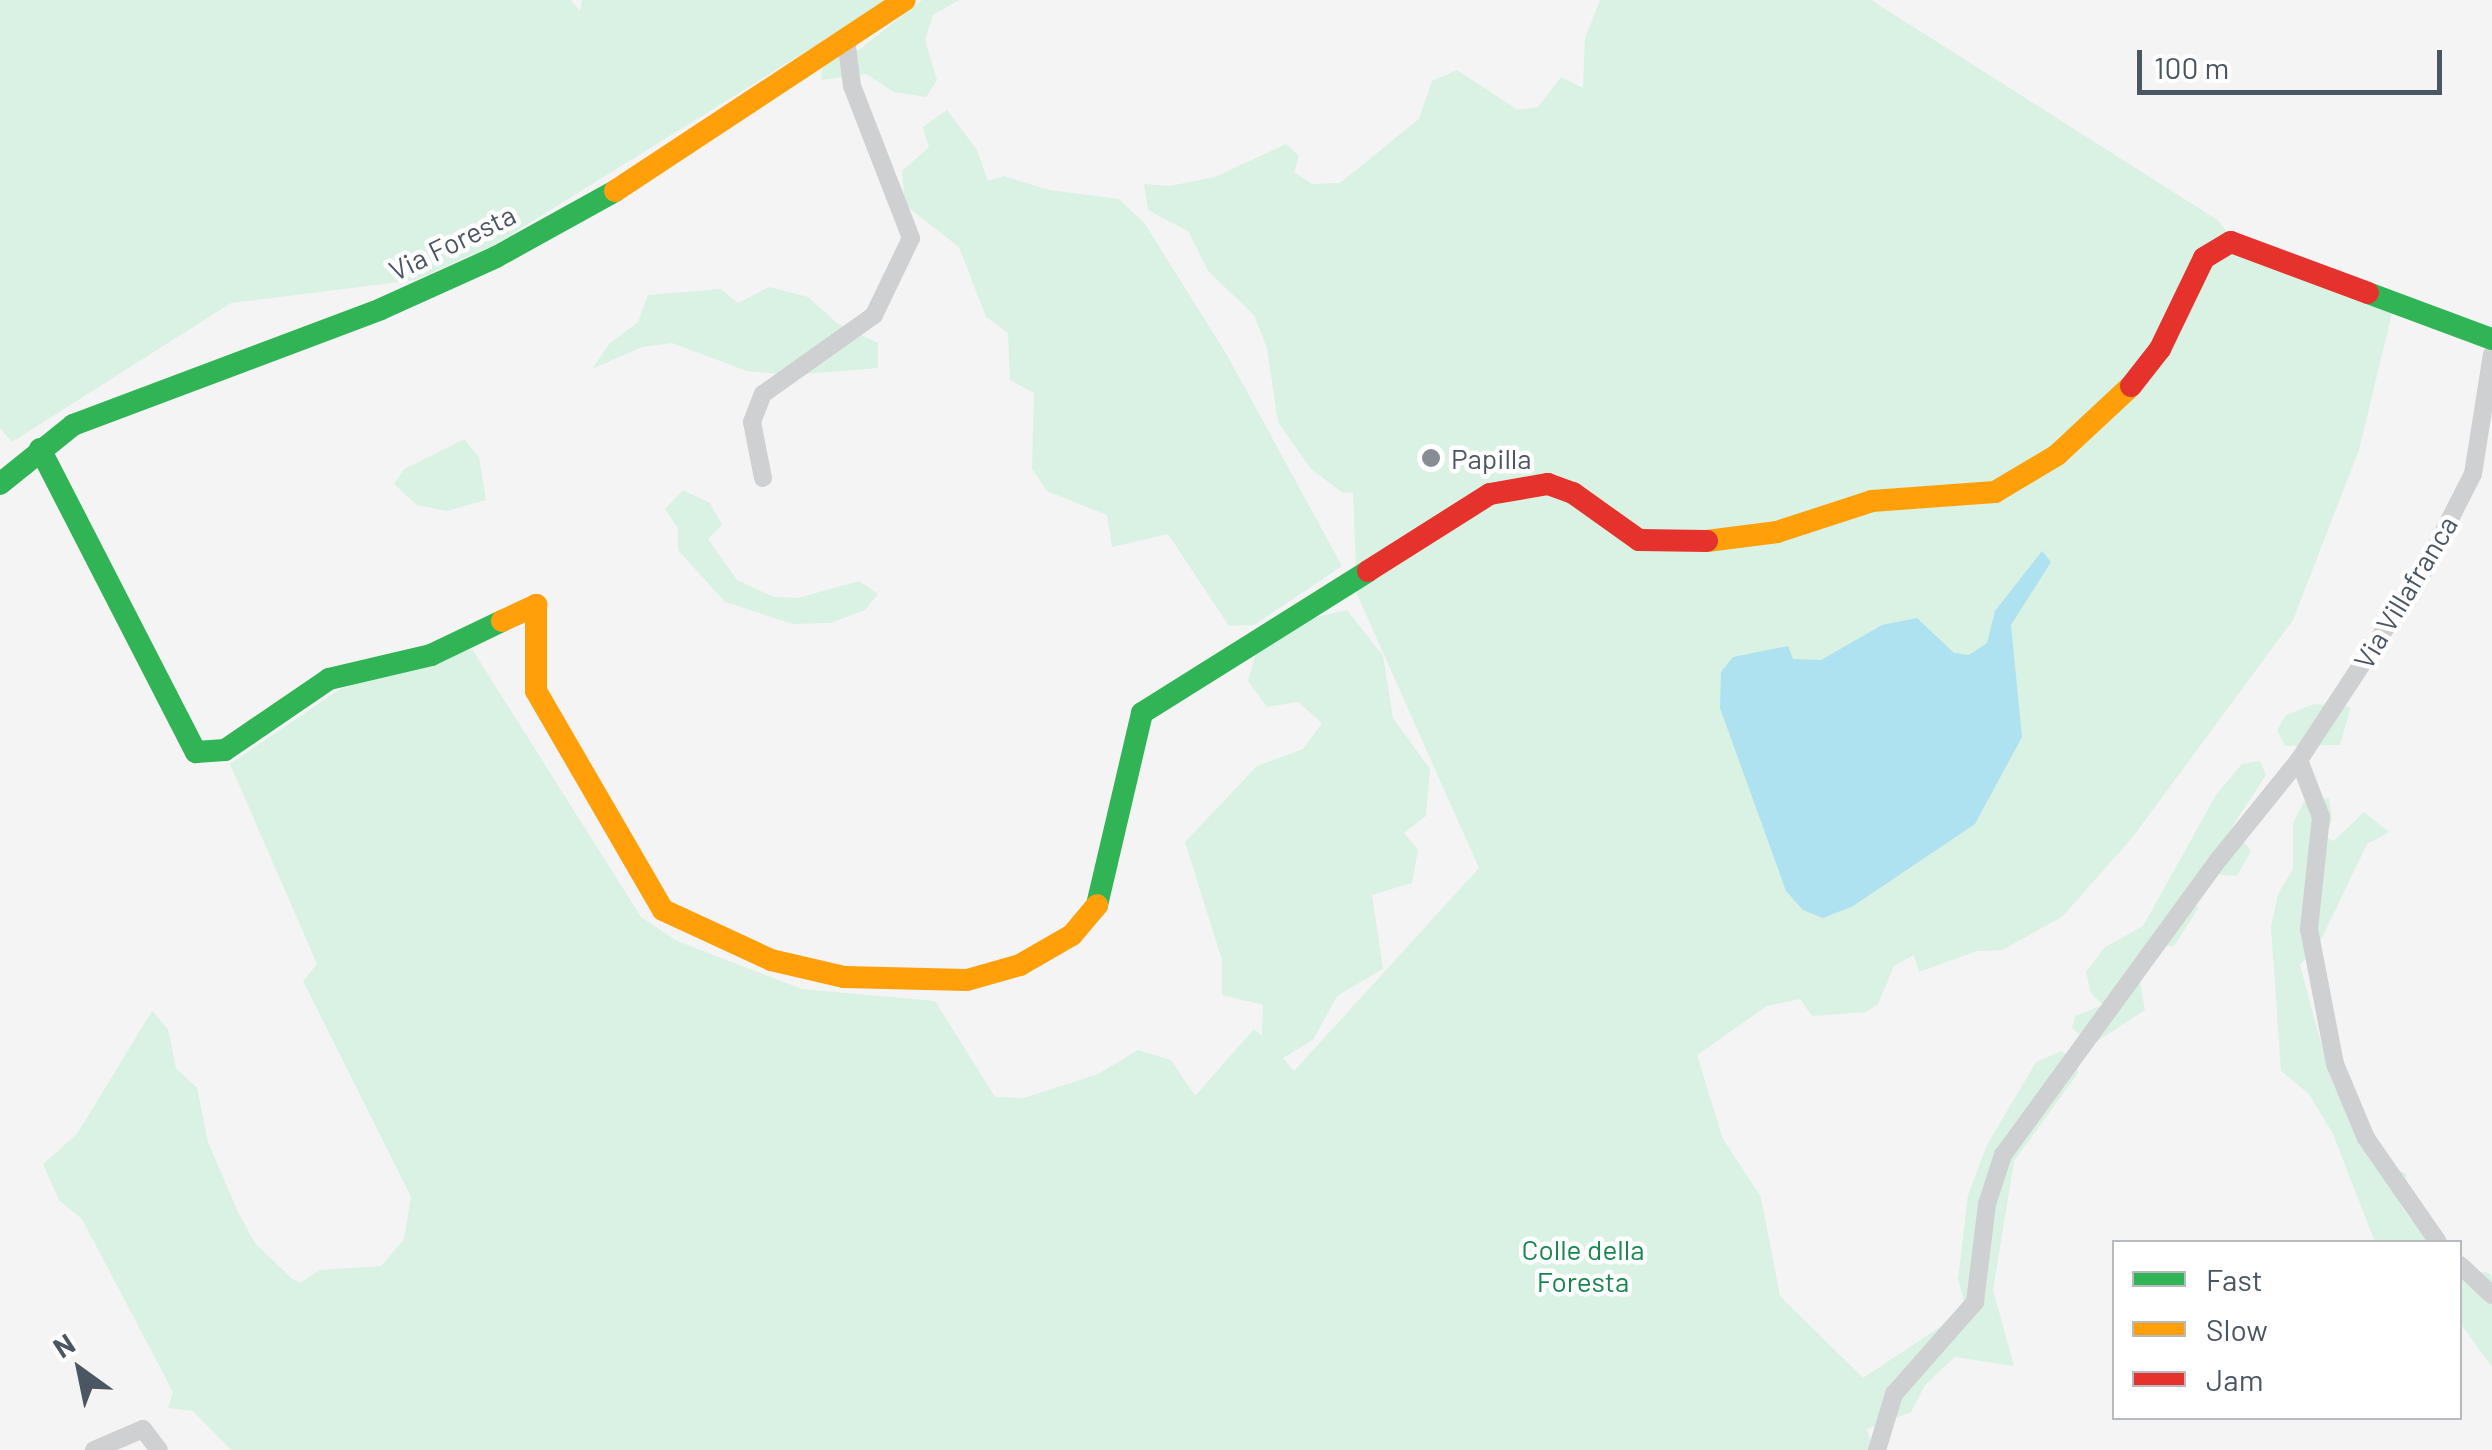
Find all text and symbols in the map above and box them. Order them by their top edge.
scale bar [2142,30,2447,92]
text: 100 m [2154,49,2229,85]
street label: Via Foresta [383,197,521,287]
place label: Papilla [1451,441,1532,475]
marker: Papilla [1420,447,1442,469]
street label: Via Villafranca [2346,509,2464,675]
park label: Colle della Foresta [1521,1232,1645,1298]
legend [2112,1240,2462,1420]
text: Fast [2206,1261,2263,1297]
text: Slow [2206,1311,2268,1347]
north arrow [30,1320,130,1420]
text: N [47,1326,81,1364]
text: Jam [2206,1361,2263,1397]

